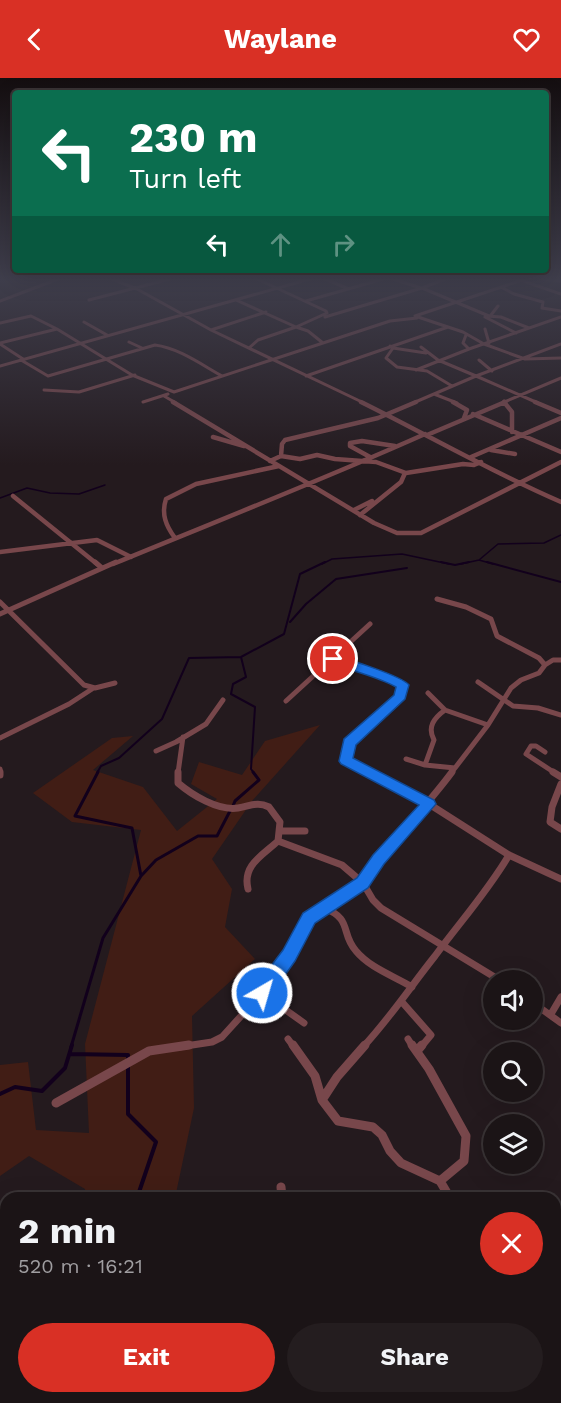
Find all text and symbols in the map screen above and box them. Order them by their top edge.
icon: back [18,23,51,56]
text: Waylane [224,23,337,55]
icon: heart [510,23,543,56]
text: 230 m [129,113,258,162]
icon: left [30,114,108,192]
text: Turn left [129,163,241,195]
icon: left [201,228,234,261]
icon: ahead [264,228,297,261]
icon: right [327,228,360,261]
pin [307,633,358,684]
icon: arrive [316,642,349,675]
position arrow [230,961,294,1025]
map controls [483,970,543,1174]
button: sound [483,970,543,1030]
button: search [483,1042,543,1102]
button: layers [483,1114,543,1174]
text: 2 min [18,1210,116,1252]
button: close [480,1212,543,1275]
text: 520 m · 16:21 [18,1254,143,1278]
button: Exit [18,1323,275,1392]
button: Share [287,1323,543,1392]

